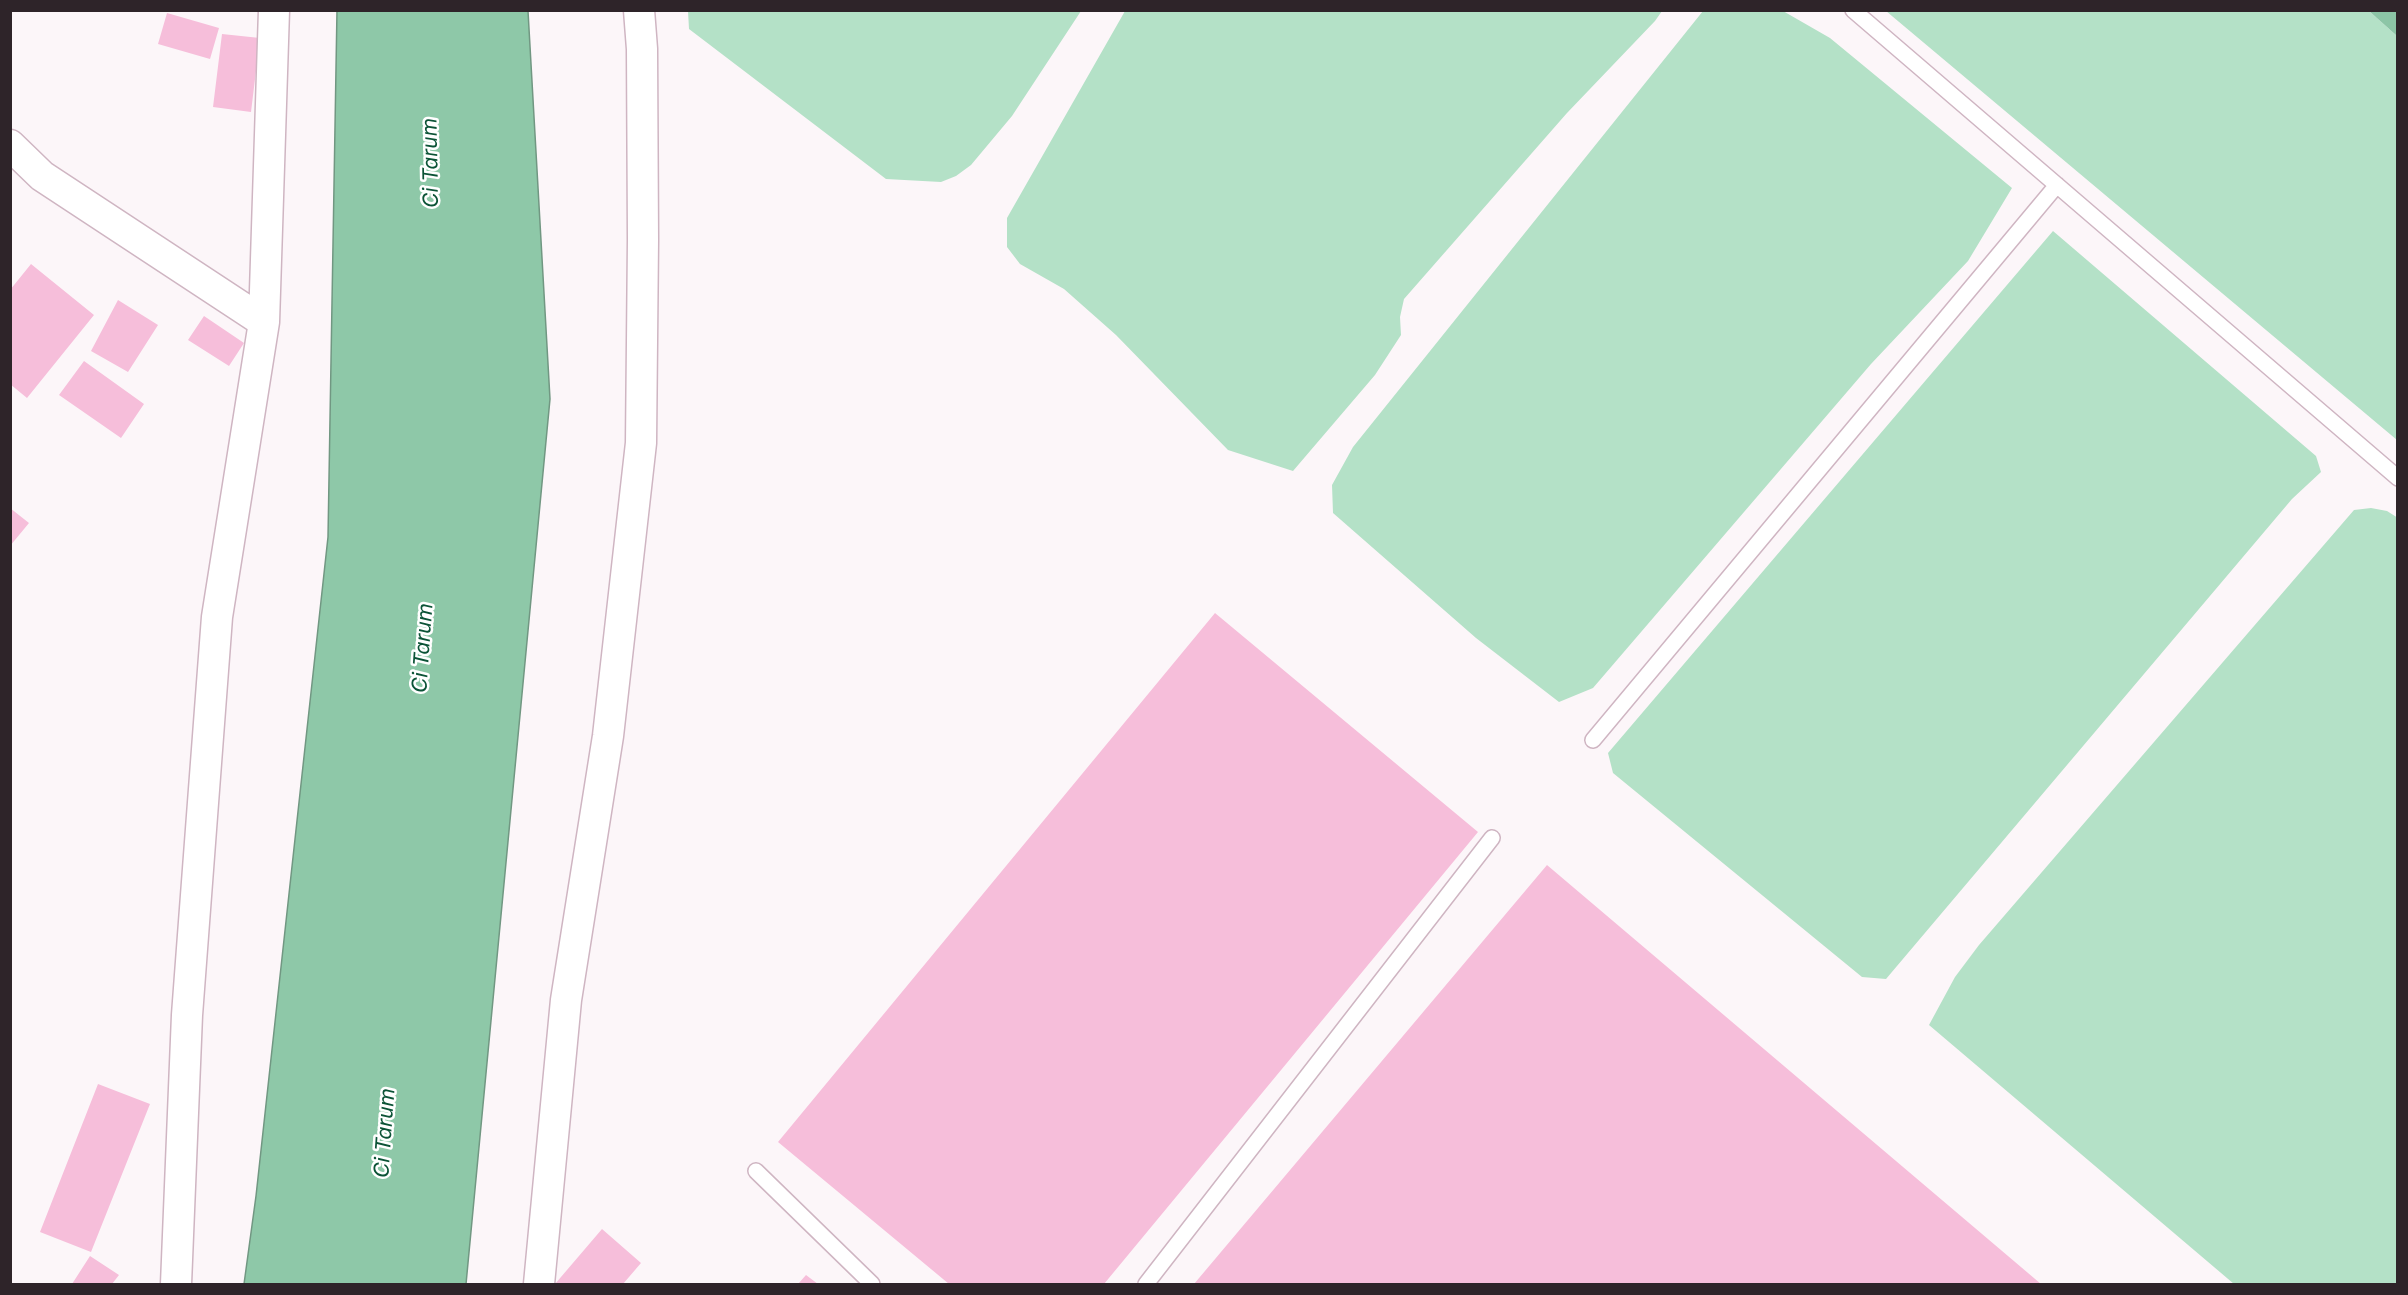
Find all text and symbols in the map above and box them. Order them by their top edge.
water label: Ci Tarum [418,118,444,208]
water label: Ci Tarum [407,602,439,694]
water label: Ci Tarum [369,1087,401,1179]

